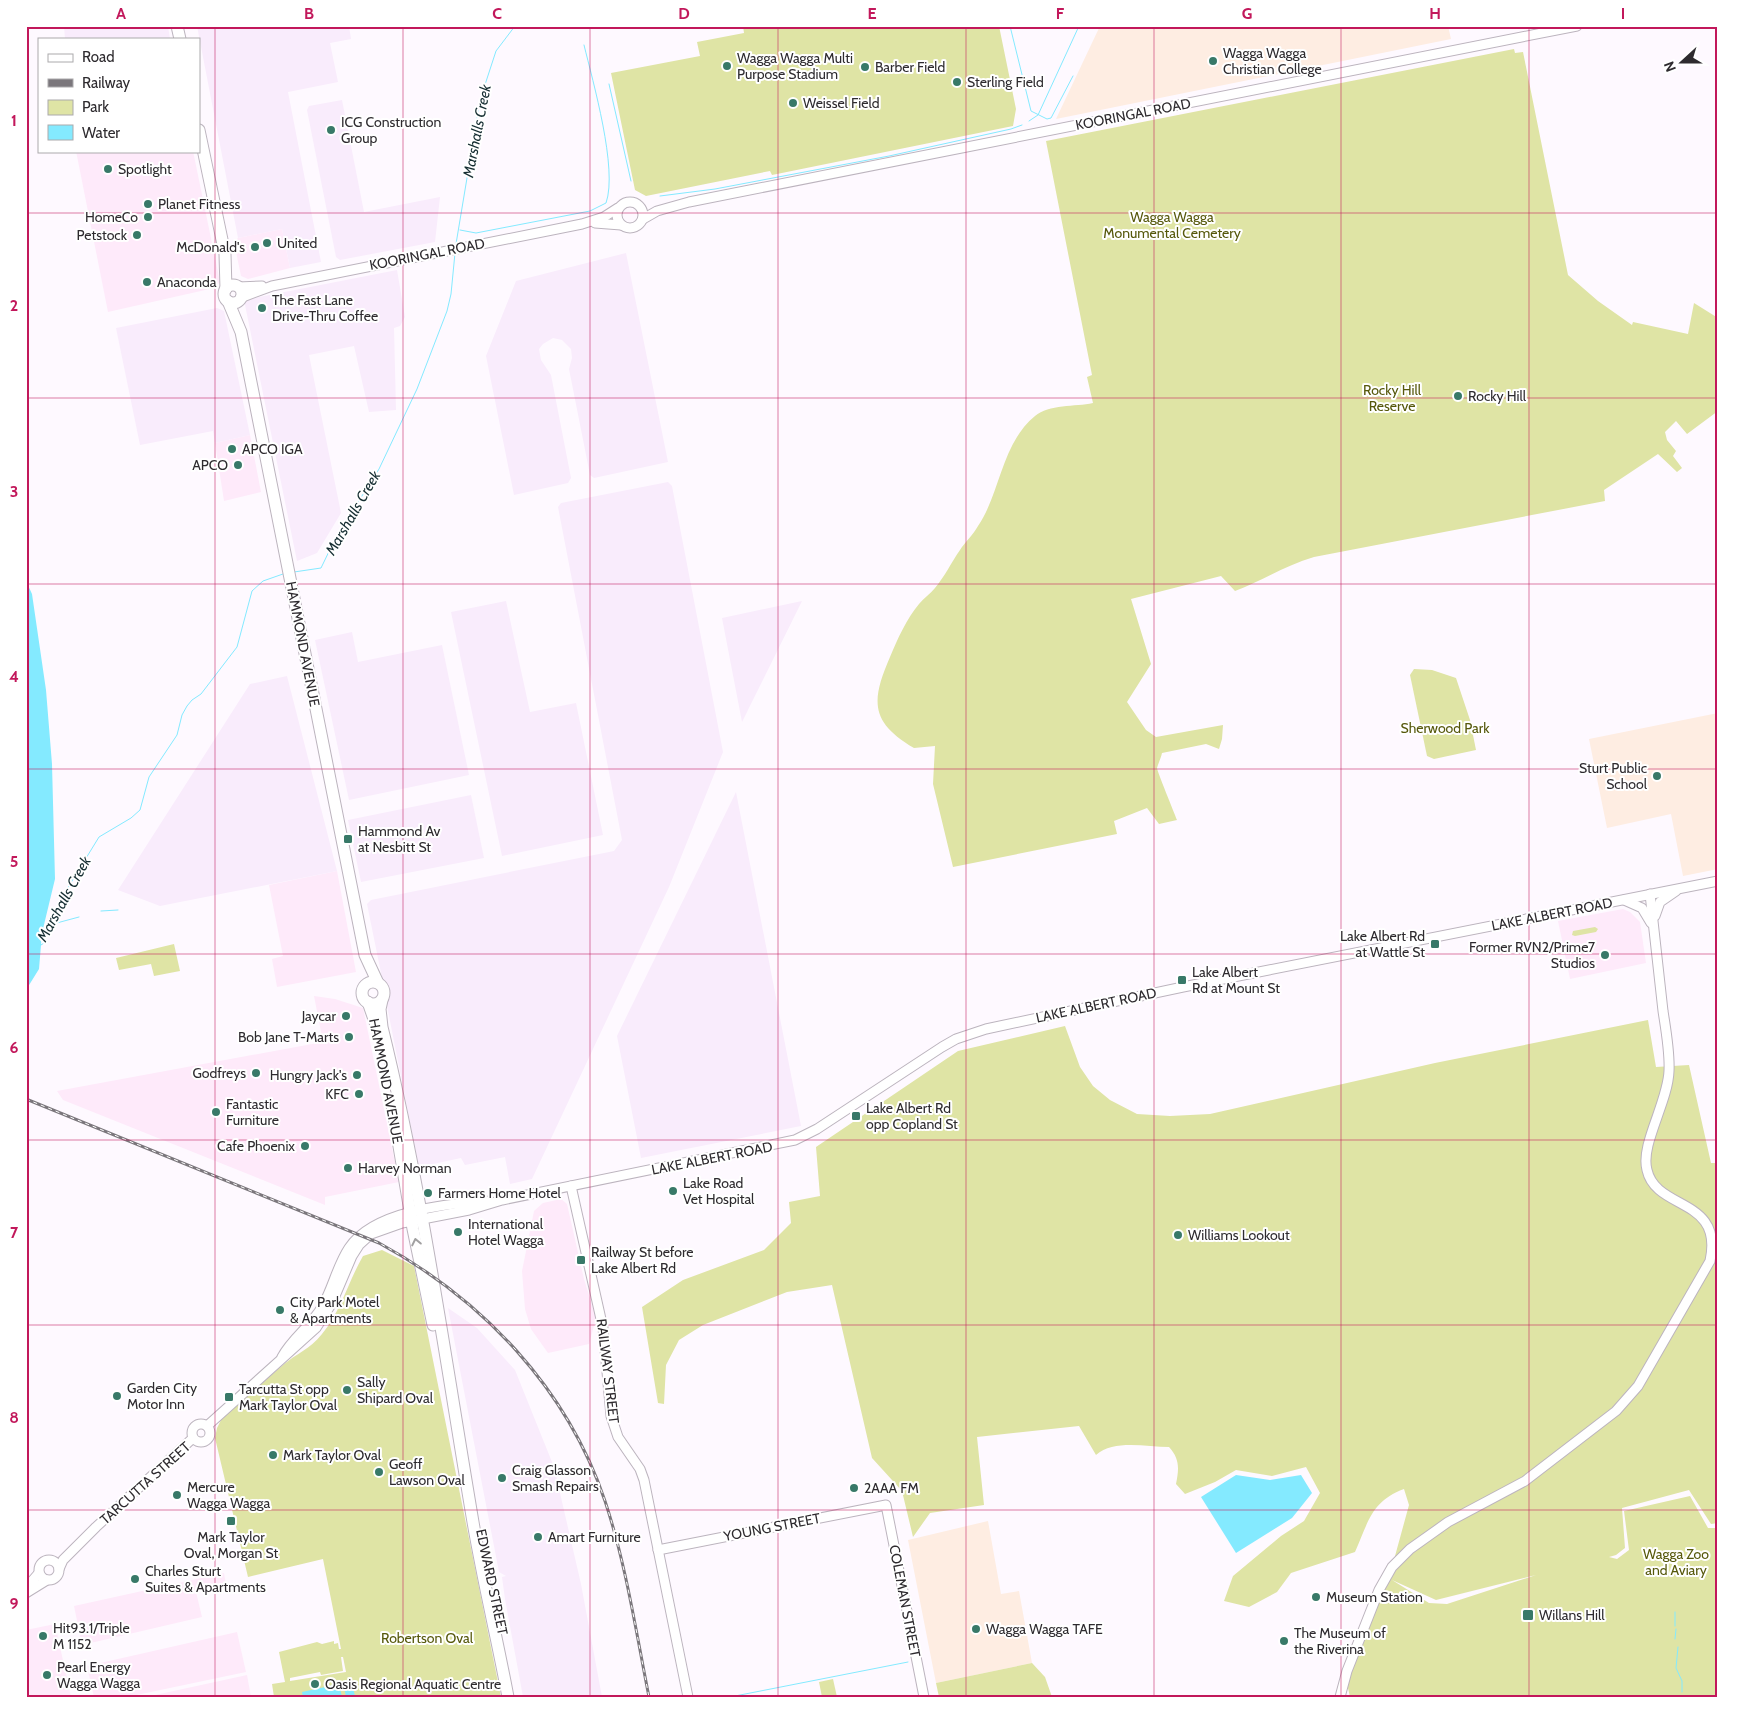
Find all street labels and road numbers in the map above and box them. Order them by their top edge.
street label: KOORINGAL ROAD [1074,94,1192,134]
street label: KOORINGAL ROAD [368,234,486,274]
street label: HAMMOND AVENUE [282,580,324,708]
street label: LAKE ALBERT ROAD [1490,893,1614,935]
street label: LAKE ALBERT ROAD [1034,983,1158,1027]
street label: HAMMOND AVENUE [365,1017,407,1145]
street label: LAKE ALBERT ROAD [650,1137,774,1179]
street label: RAILWAY STREET [593,1318,623,1425]
street label: TARCUTTA STREET [96,1437,194,1528]
street label: YOUNG STREET [721,1509,822,1545]
street label: EDWARD STREET [472,1527,512,1637]
street label: COLEMAN STREET [885,1543,925,1659]

